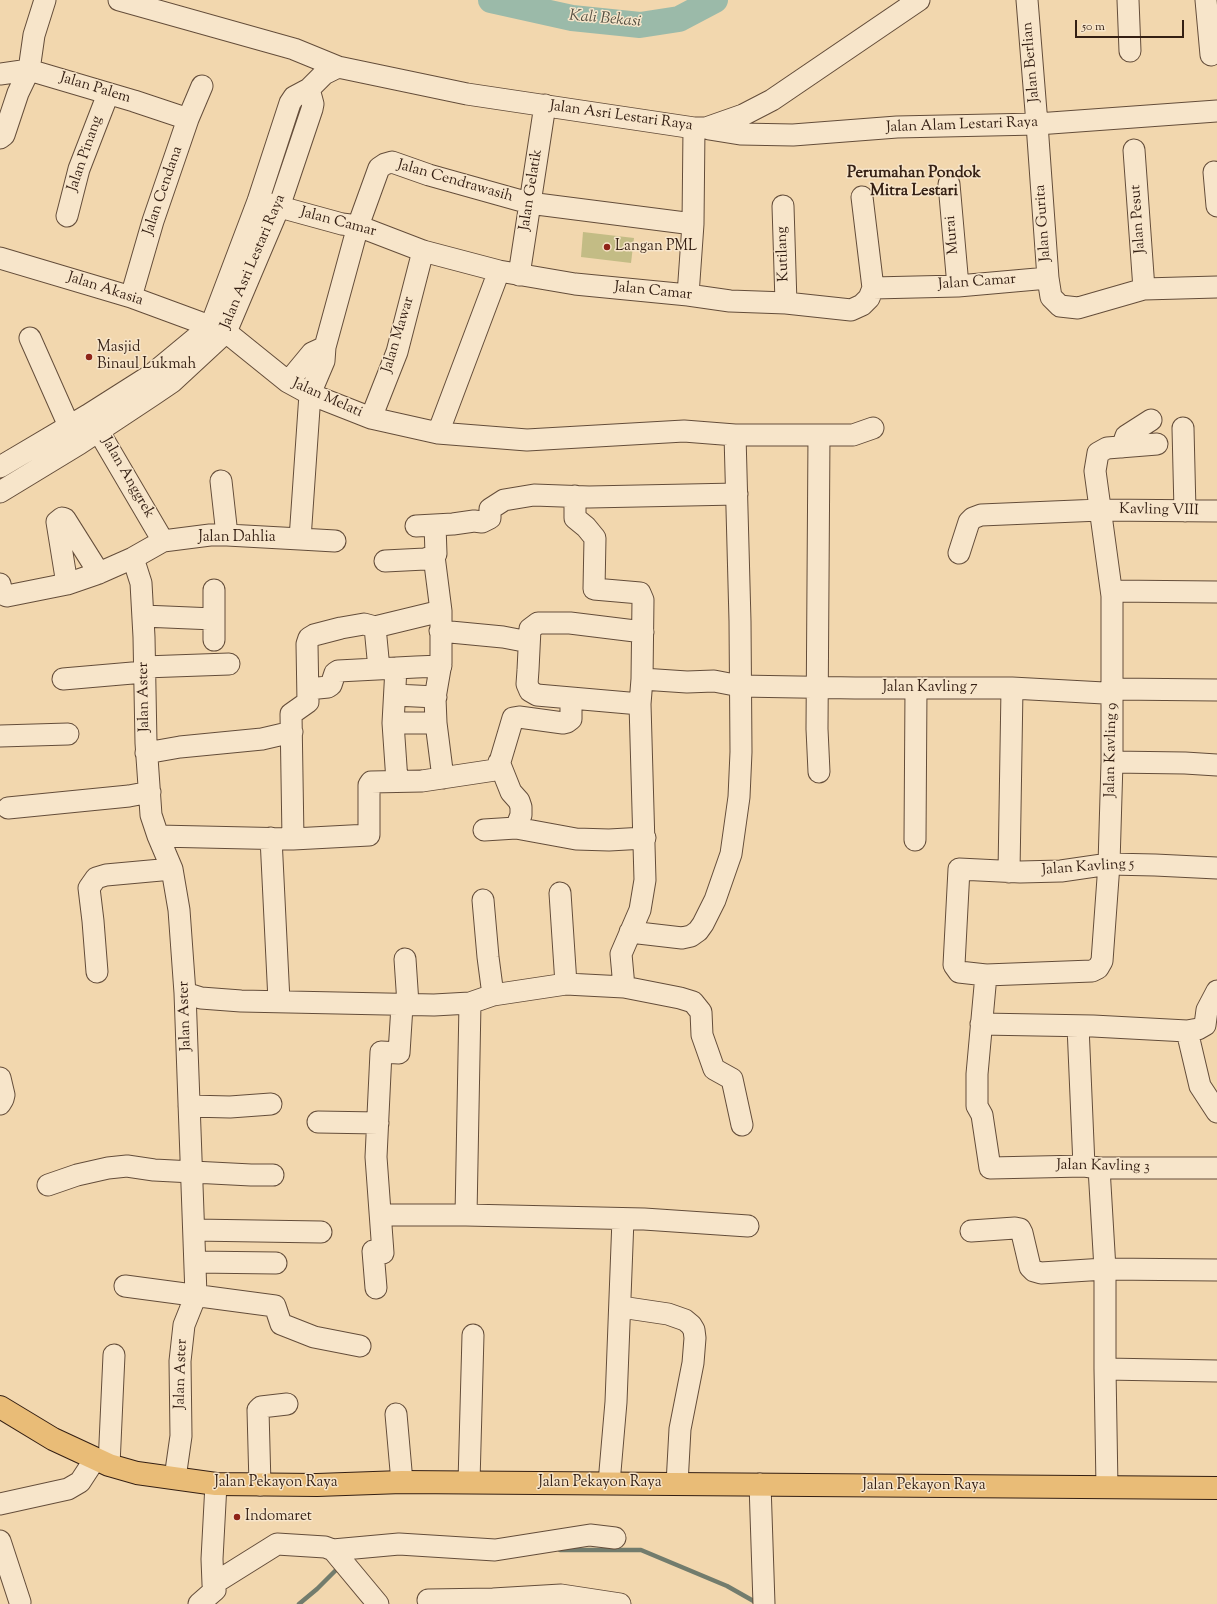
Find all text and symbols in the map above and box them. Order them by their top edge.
water label: Kali Bekasi [568,7,642,33]
scale bar [1077,12,1186,38]
text: 50 m [1082,18,1105,36]
street label: Jalan Berlian [1020,21,1044,103]
street label: Jalan Palem [57,70,133,108]
street label: Jalan Asri Lestari Raya [548,98,694,136]
street label: Jalan Pinang [65,114,107,194]
street label: Jalan Alam Lestari Raya [886,114,1038,138]
street label: Jalan Cendana [140,144,188,238]
street label: Jalan Gelatik [517,148,547,232]
street label: Jalan Cendrawasih [395,157,515,207]
district label: Perumahan Pondok Mitra Lestari [847,164,981,202]
street label: Jalan Gurita [1032,184,1056,262]
street label: Jalan Pesut [1128,184,1150,254]
street label: Jalan Asri Lestari Raya [218,192,290,332]
street label: Jalan Camar [298,204,378,242]
street label: Murai [942,215,964,255]
street label: Kutilang [774,226,794,282]
place label: Langan PML [615,238,697,256]
marker: Langan PML [602,242,612,252]
street label: Jalan Akasia [65,269,145,311]
street label: Jalan Camar [937,271,1017,295]
street label: Jalan Camar [613,279,693,305]
street label: Jalan Mawar [379,295,419,375]
place label: Masjid Binaul Lukmah [97,339,196,374]
marker: Masjid Binaul Lukmah [84,352,94,362]
street label: Jalan Melati [289,375,365,423]
street label: Jalan Anggrek [97,434,157,522]
street label: Kavling VIII [1119,501,1199,521]
street label: Jalan Dahlia [198,529,276,547]
street label: Jalan Aster [135,662,155,732]
street label: Jalan Kavling 7 [883,679,977,697]
street label: Jalan Kavling 9 [1102,702,1122,798]
street label: Jalan Kavling 5 [1041,856,1135,880]
street label: Jalan Aster [176,981,196,1051]
street label: Jalan Kavling 3 [1056,1157,1150,1177]
street label: Jalan Aster [172,1339,192,1409]
street label: Jalan Pekayon Raya [214,1474,338,1492]
street label: Jalan Pekayon Raya [538,1474,662,1492]
street label: Jalan Pekayon Raya [862,1477,986,1495]
place label: Indomaret [245,1508,312,1526]
marker: Indomaret [232,1512,242,1522]

